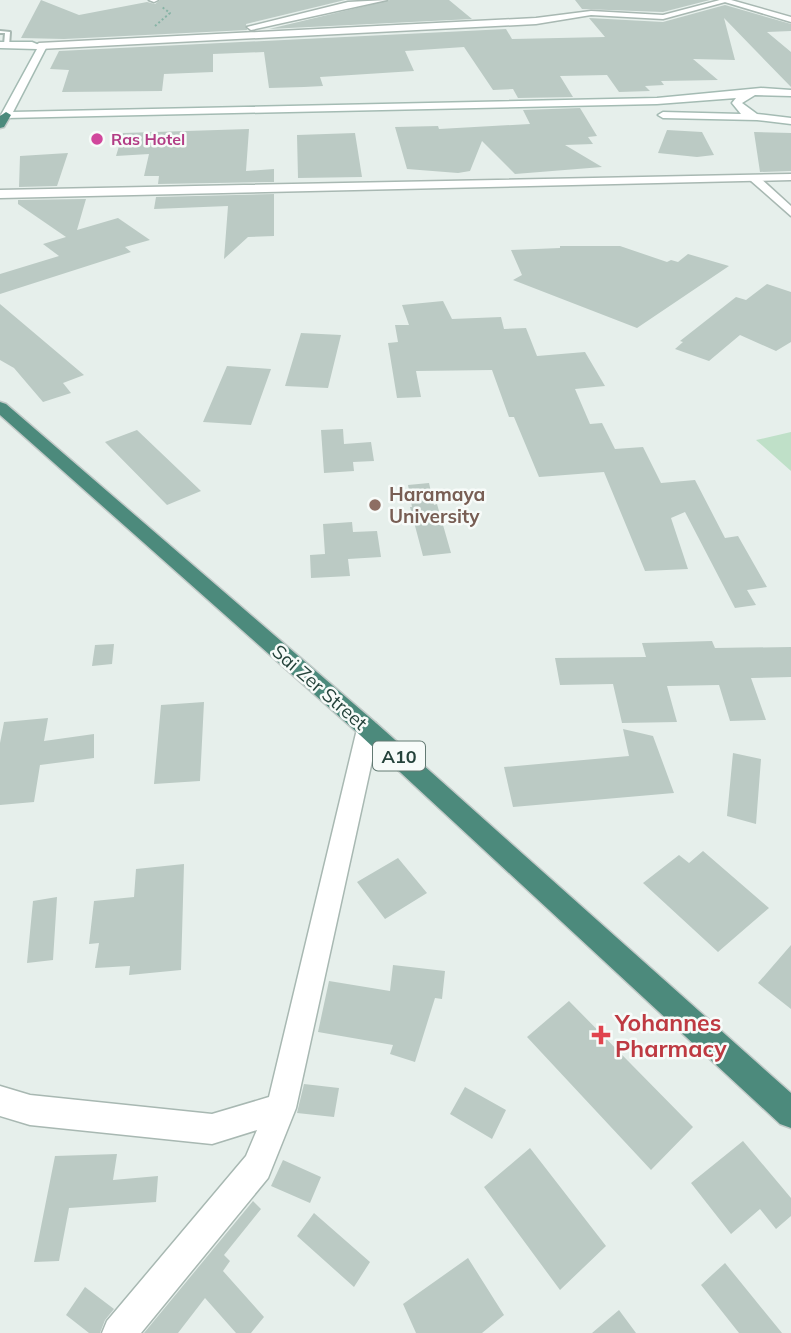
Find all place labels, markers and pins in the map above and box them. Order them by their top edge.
place label: Ras Hotel [111,129,185,149]
marker: Ras Hotel [89,131,105,147]
place label: Haramaya University [389,482,485,528]
marker: Haramaya University [367,497,383,513]
place label: Yohannes Pharmacy [614,1008,727,1063]
marker: Yohannes Pharmacy [593,1027,609,1043]

